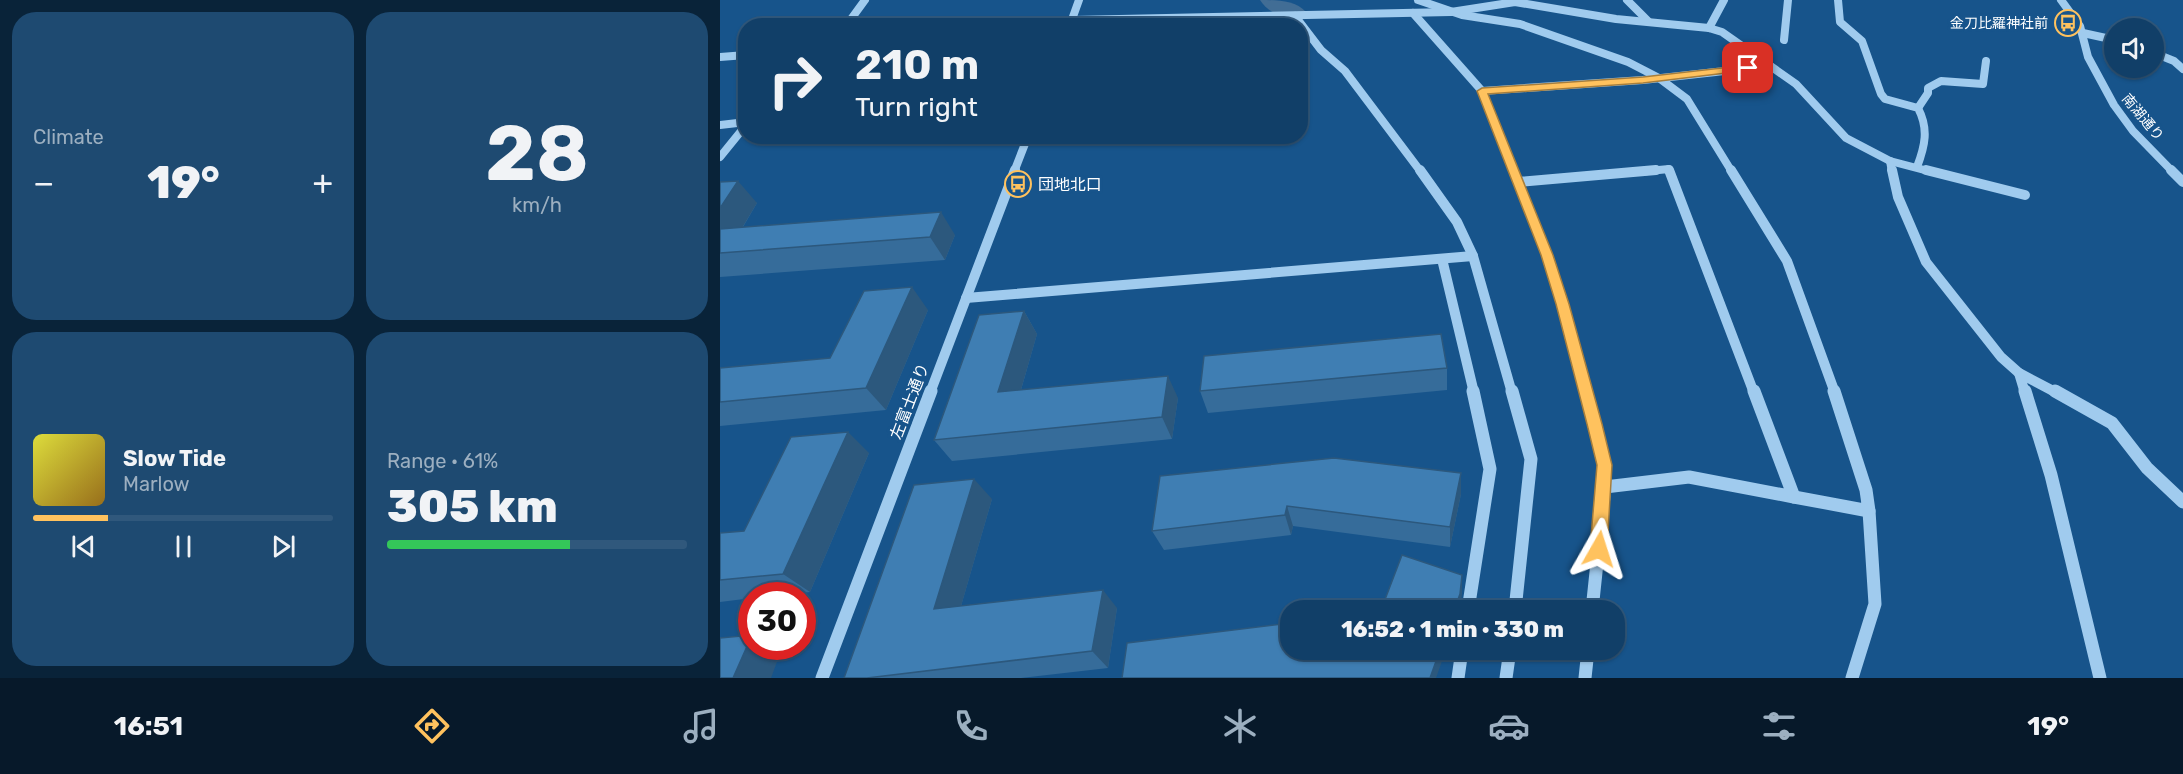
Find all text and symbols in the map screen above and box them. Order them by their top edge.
bus stop icon: 金刀比羅神社前 [2053,8,2083,38]
place label: 金刀比羅神社前 [1950,15,2048,32]
map controls [2104,18,2164,78]
button: sound [2104,18,2164,78]
text: 210 m [855,40,979,90]
icon: right [756,42,834,120]
pin [1722,42,1773,93]
icon: arrive [1731,51,1764,84]
street label: 南湖通り [2118,90,2167,144]
text: Turn right [855,91,978,123]
text: 28 [485,107,589,200]
text: Climate [33,125,104,149]
text: 19° [147,156,220,209]
text: − [33,163,54,202]
text: + [312,163,333,202]
bus stop icon: 団地北口 [1003,169,1033,199]
place label: 団地北口 [1038,175,1102,194]
text: km/h [512,193,562,217]
street label: 左富士通り [886,360,933,442]
text: Slow Tide [123,445,226,472]
text: Range · 61% [387,449,498,473]
text: Marlow [123,472,190,496]
text: 305 km [387,480,558,533]
position arrow [1567,517,1631,581]
icon: previous [67,530,100,563]
icon: pause [167,530,200,563]
icon: next [267,530,300,563]
speed limit sign: 30 [738,582,816,660]
text: 16:52 · 1 min · 330 m [1341,616,1564,643]
icon: directions [411,705,453,747]
icon: music [680,705,722,747]
icon: phone [950,705,992,747]
icon: climate [1219,705,1261,747]
icon: car [1488,705,1530,747]
icon: filters [1758,705,1800,747]
text: 16:51 [114,710,183,742]
text: 19° [2027,710,2069,742]

